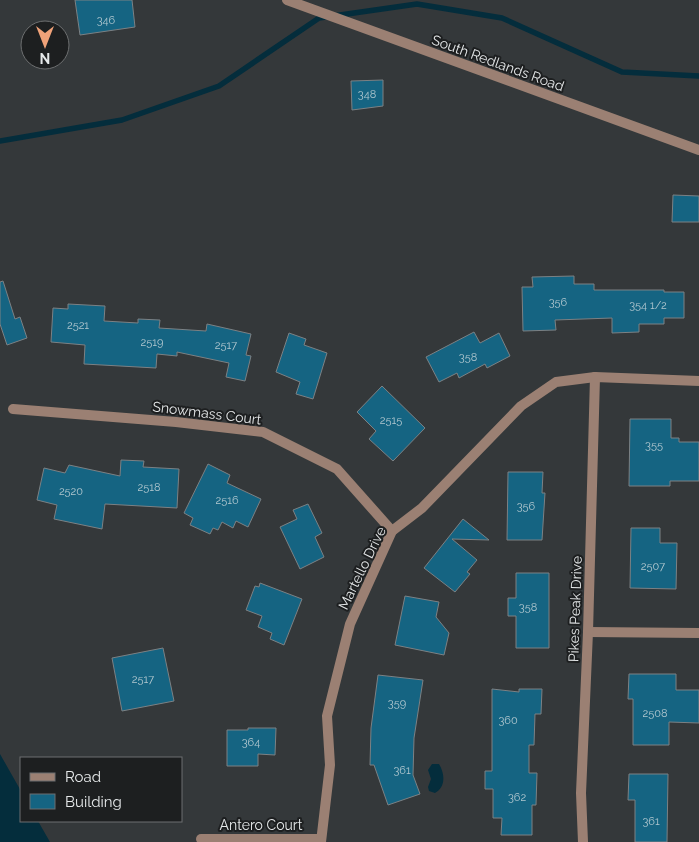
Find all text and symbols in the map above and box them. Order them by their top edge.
house number: 346 [97,14,116,27]
north arrow [20,20,70,70]
street label: South Redlands Road [430,32,566,94]
text: N [40,50,50,66]
house number: 348 [358,88,376,101]
house number: 356 [549,296,568,309]
house number: 354 1/2 [629,299,667,312]
house number: 2521 [67,319,89,332]
house number: 2519 [141,336,163,349]
house number: 2517 [215,339,237,352]
house number: 358 [459,351,477,364]
street label: Snowmass Court [152,398,263,428]
house number: 2515 [380,414,402,427]
house number: 355 [645,439,663,452]
house number: 2518 [138,481,160,494]
house number: 2520 [59,485,83,498]
house number: 2516 [215,494,239,507]
house number: 356 [517,500,536,513]
street label: Martello Drive [335,524,389,612]
street label: Pikes Peak Drive [565,556,585,662]
house number: 2507 [641,560,665,573]
house number: 358 [519,601,537,614]
house number: 2517 [132,673,154,686]
house number: 359 [388,697,406,710]
house number: 2508 [643,707,667,720]
house number: 360 [498,714,518,727]
house number: 364 [242,736,260,749]
legend [20,757,182,822]
house number: 361 [393,764,411,777]
text: Road [65,768,101,786]
house number: 362 [508,791,526,804]
text: Building [65,793,122,811]
house number: 361 [642,815,660,828]
street label: Antero Court [220,817,303,833]

